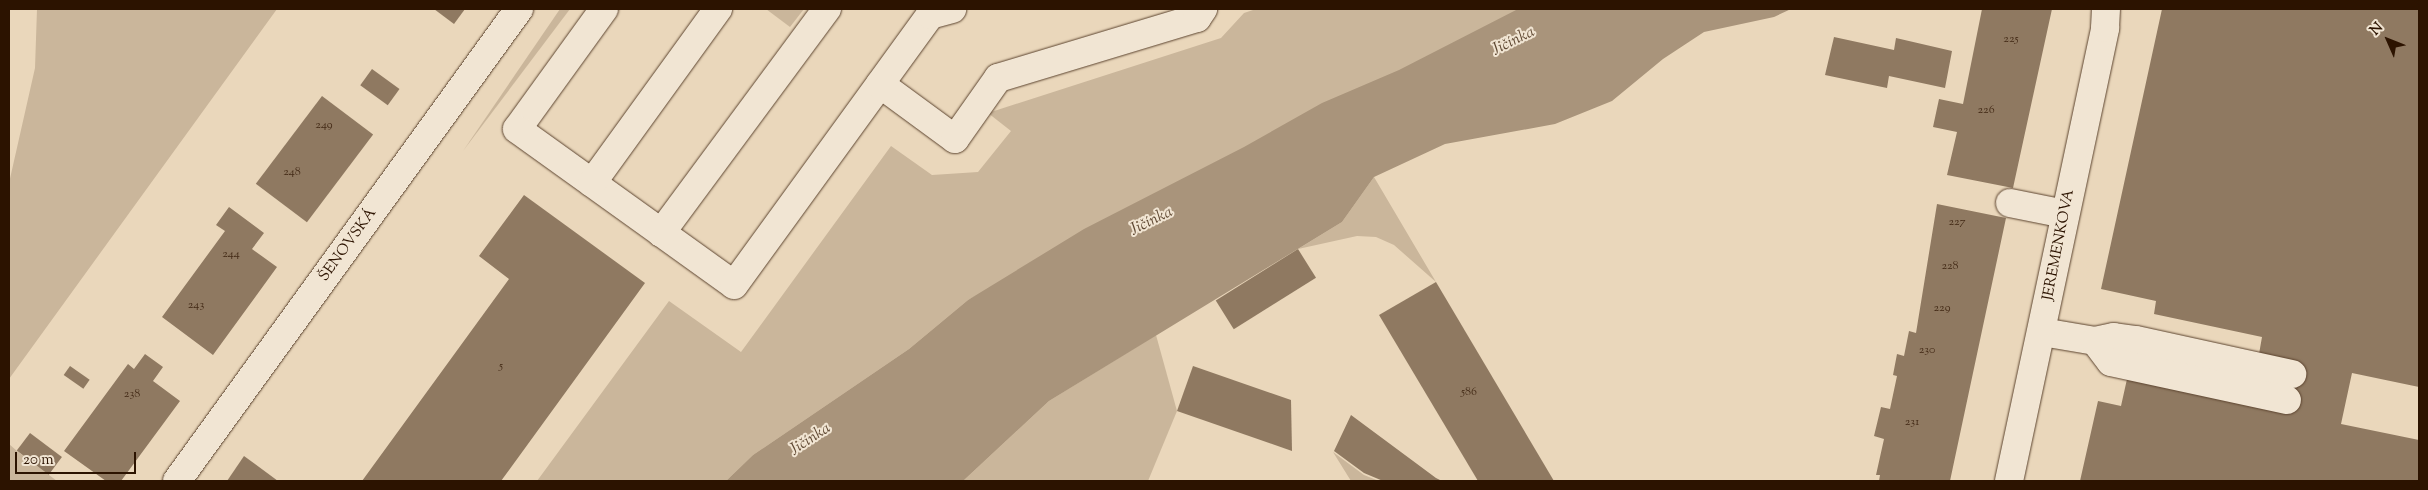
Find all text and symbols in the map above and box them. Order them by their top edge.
north arrow [2363,15,2413,65]
text: N [2366,19,2388,41]
water label: Jičínka [1490,24,1538,60]
house number: 225 [2003,33,2019,47]
house number: 226 [1977,104,1995,118]
house number: 249 [315,119,333,133]
house number: 248 [283,166,301,180]
street label: JEREMENKOVA [2039,188,2079,302]
water label: Jičínka [1128,204,1176,240]
street label: ŠENOVSKÁ [315,205,381,285]
house number: 227 [1948,216,1966,230]
house number: 244 [222,248,240,262]
house number: 228 [1941,260,1959,274]
house number: 243 [188,299,204,313]
house number: 229 [1933,302,1951,316]
house number: 230 [1919,344,1935,358]
house number: 5 [499,360,503,374]
house number: 586 [1461,386,1477,400]
house number: 238 [124,388,140,402]
house number: 231 [1905,416,1919,430]
water label: Jičínka [787,420,835,460]
scale bar [18,442,139,474]
text: 20 m [23,450,54,471]

